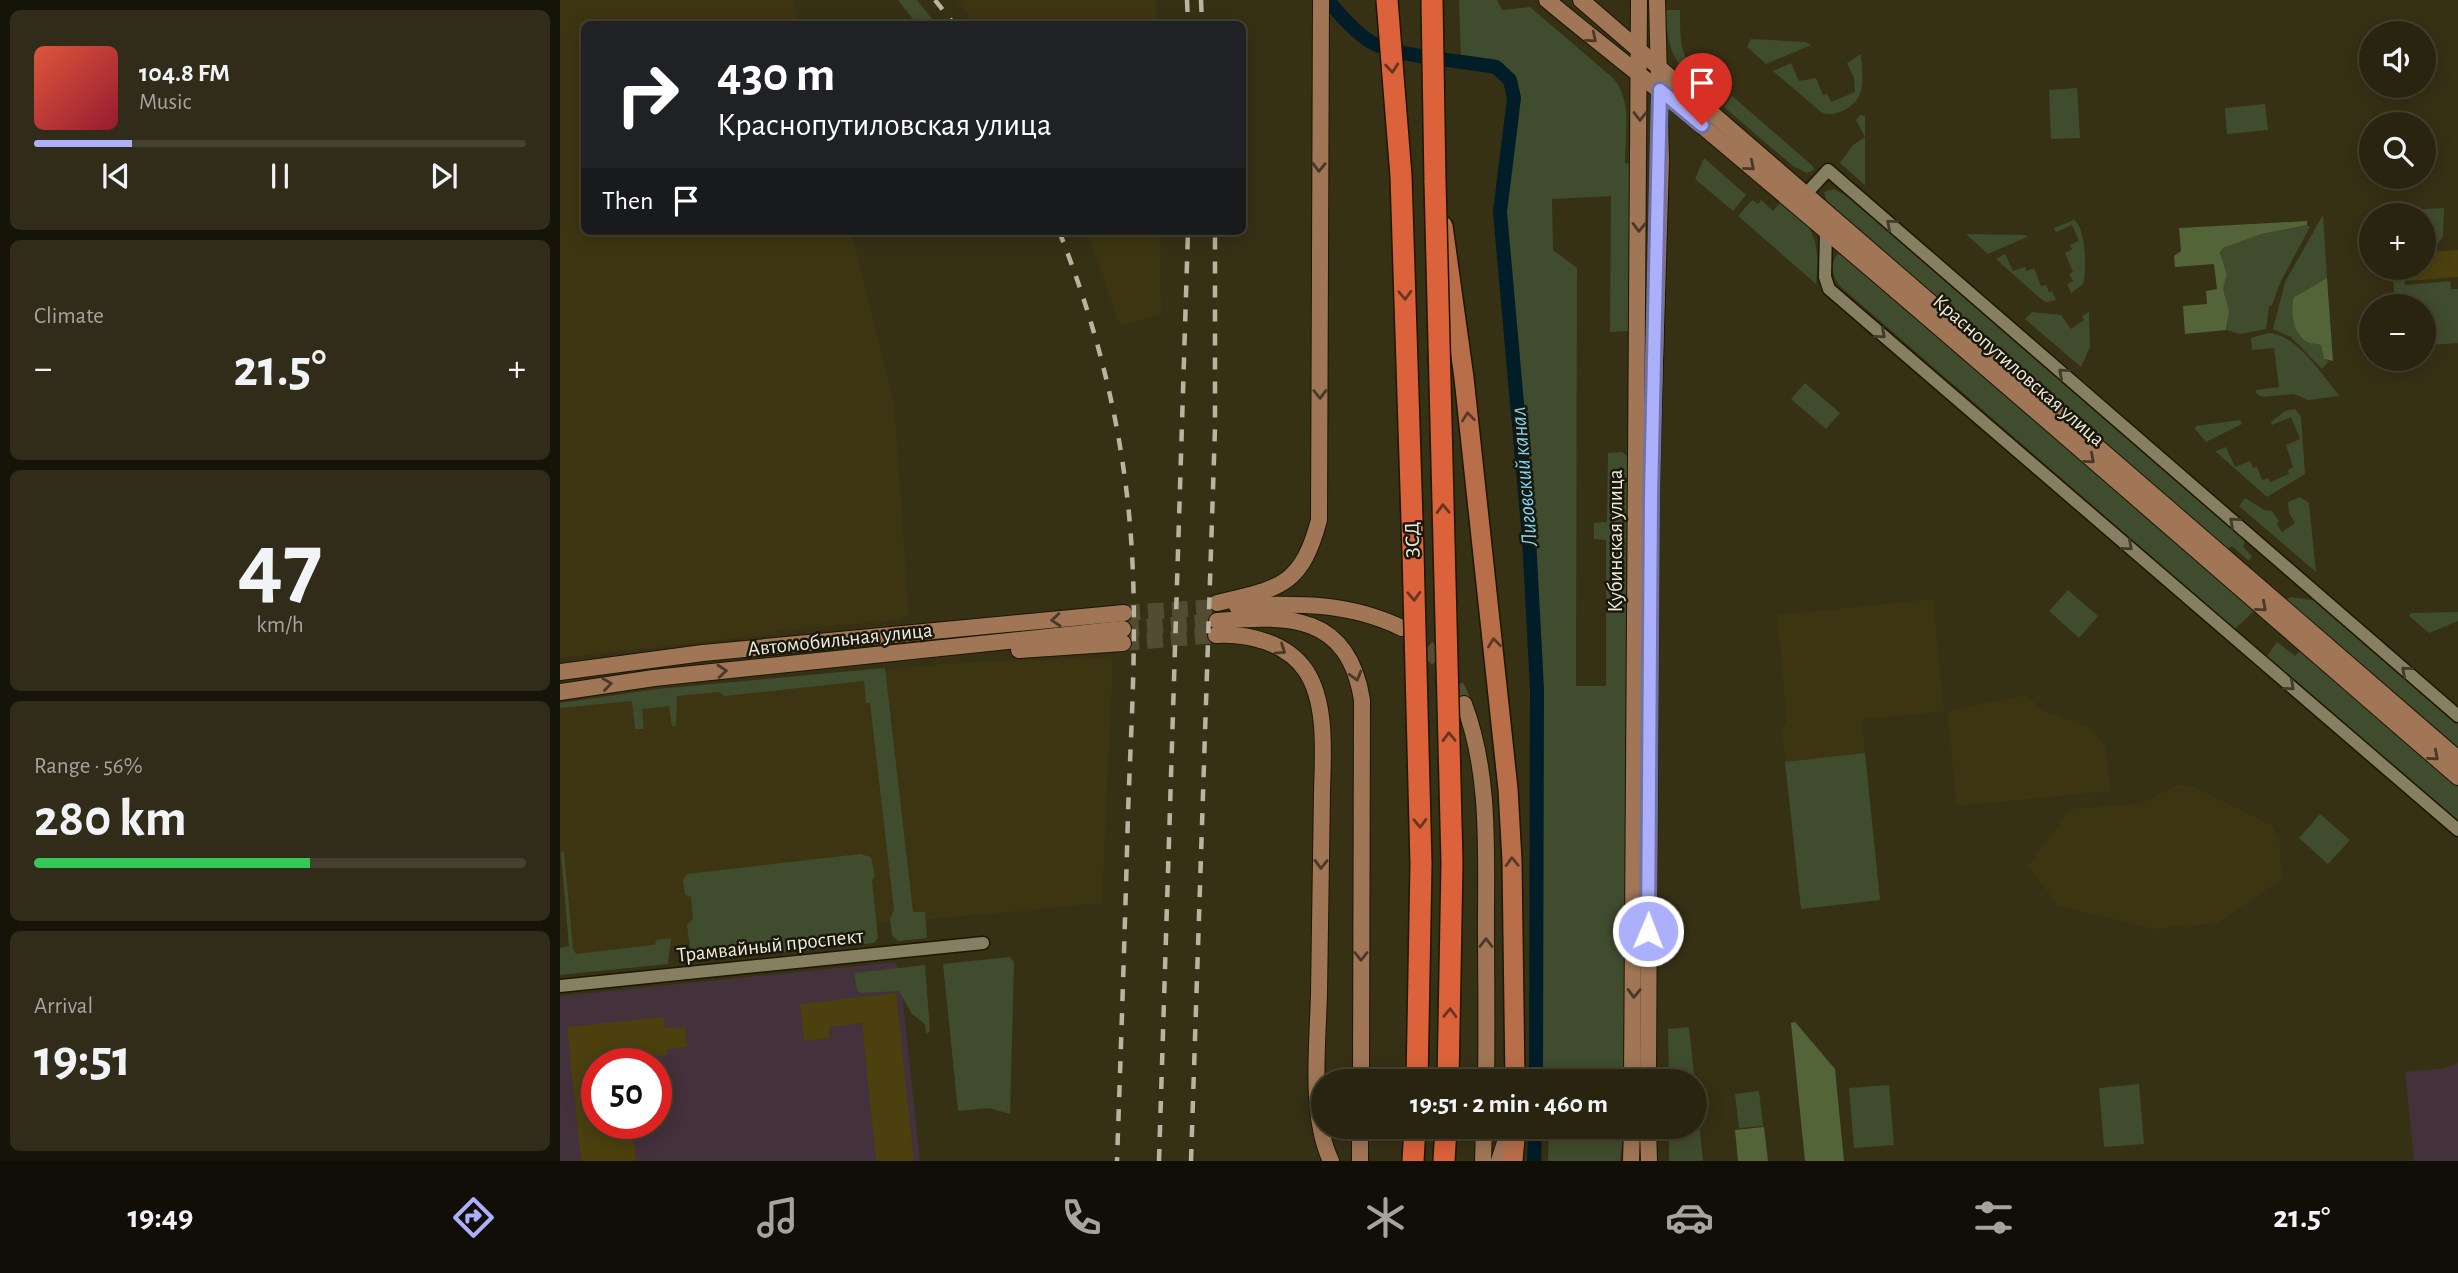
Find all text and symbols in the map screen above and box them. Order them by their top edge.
map controls [2359,21,2436,371]
button: sound [2359,21,2436,98]
one-way arrow [1584,30,1597,42]
icon: right [602,49,693,140]
text: 430 m [717,51,835,100]
pin [1672,53,1732,125]
text: 104.8 FM [139,60,230,86]
one-way arrow [1384,63,1399,74]
icon: arrive [1683,64,1721,102]
text: Music [139,91,191,114]
text: Краснопутиловская улица [717,109,1052,141]
one-way arrow [1632,111,1648,122]
button: search [2359,112,2436,189]
icon: previous [97,157,135,195]
icon: pause [261,157,299,195]
icon: next [425,157,463,195]
one-way arrow [1741,158,1754,170]
one-way arrow [1311,162,1327,173]
icon: arrive [667,182,705,220]
text: Then [602,188,653,214]
button: + [2359,203,2436,280]
one-way arrow [1886,220,1899,232]
one-way arrow [1631,222,1647,233]
one-way arrow [1397,290,1412,301]
street label: Краснопутиловская улица [1929,290,2109,451]
button: − [2359,294,2436,371]
text: Climate [34,305,104,328]
one-way arrow [1873,326,1886,338]
text: 21.5° [234,343,326,395]
text: − [34,350,52,388]
text: + [508,350,526,388]
one-way arrow [2058,369,2071,381]
one-way arrow [1312,390,1328,400]
water label: Лиговский канал [1507,406,1542,549]
one-way arrow [1461,411,1476,422]
one-way arrow [2081,451,2094,463]
street label: Кубинская улица [1605,469,1626,613]
one-way arrow [1435,504,1450,515]
one-way arrow [2230,518,2243,530]
text: 47 [237,521,323,612]
street label: ЗСД [1401,522,1424,558]
one-way arrow [2119,538,2132,550]
one-way arrow [1406,591,1421,602]
one-way arrow [2253,599,2266,611]
one-way arrow [1050,612,1061,627]
text: km/h [256,614,304,637]
street label: Автомобильная улица [747,619,934,660]
one-way arrow [1486,637,1501,648]
one-way arrow [1274,642,1287,655]
one-way arrow [716,664,727,679]
one-way arrow [2402,667,2415,679]
one-way arrow [1348,670,1363,682]
one-way arrow [601,677,613,692]
one-way arrow [2282,678,2295,690]
one-way arrow [1441,731,1457,742]
one-way arrow [2426,748,2439,760]
text: Range · 56% [34,755,143,778]
text: 280 km [34,793,187,845]
one-way arrow [1412,818,1427,829]
one-way arrow [1504,856,1520,867]
one-way arrow [1313,859,1329,869]
position arrow [1611,894,1685,968]
street label: Трамвайный проспект [676,925,865,966]
one-way arrow [1478,937,1494,948]
one-way arrow [1353,951,1369,962]
one-way arrow [1626,988,1641,999]
text: Arrival [34,995,93,1018]
one-way arrow [1442,1008,1458,1018]
text: 19:51 [34,1033,131,1085]
speed limit sign: 50 [581,1048,672,1139]
text: 19:51 · 2 min · 460 m [1410,1091,1608,1117]
icon: directions [449,1193,498,1242]
icon: music [753,1193,802,1242]
icon: phone [1057,1193,1106,1242]
icon: climate [1361,1193,1410,1242]
icon: car [1665,1193,1714,1242]
icon: filters [1969,1193,2018,1242]
text: 19:49 [128,1201,193,1233]
text: 21.5° [2273,1201,2330,1233]

